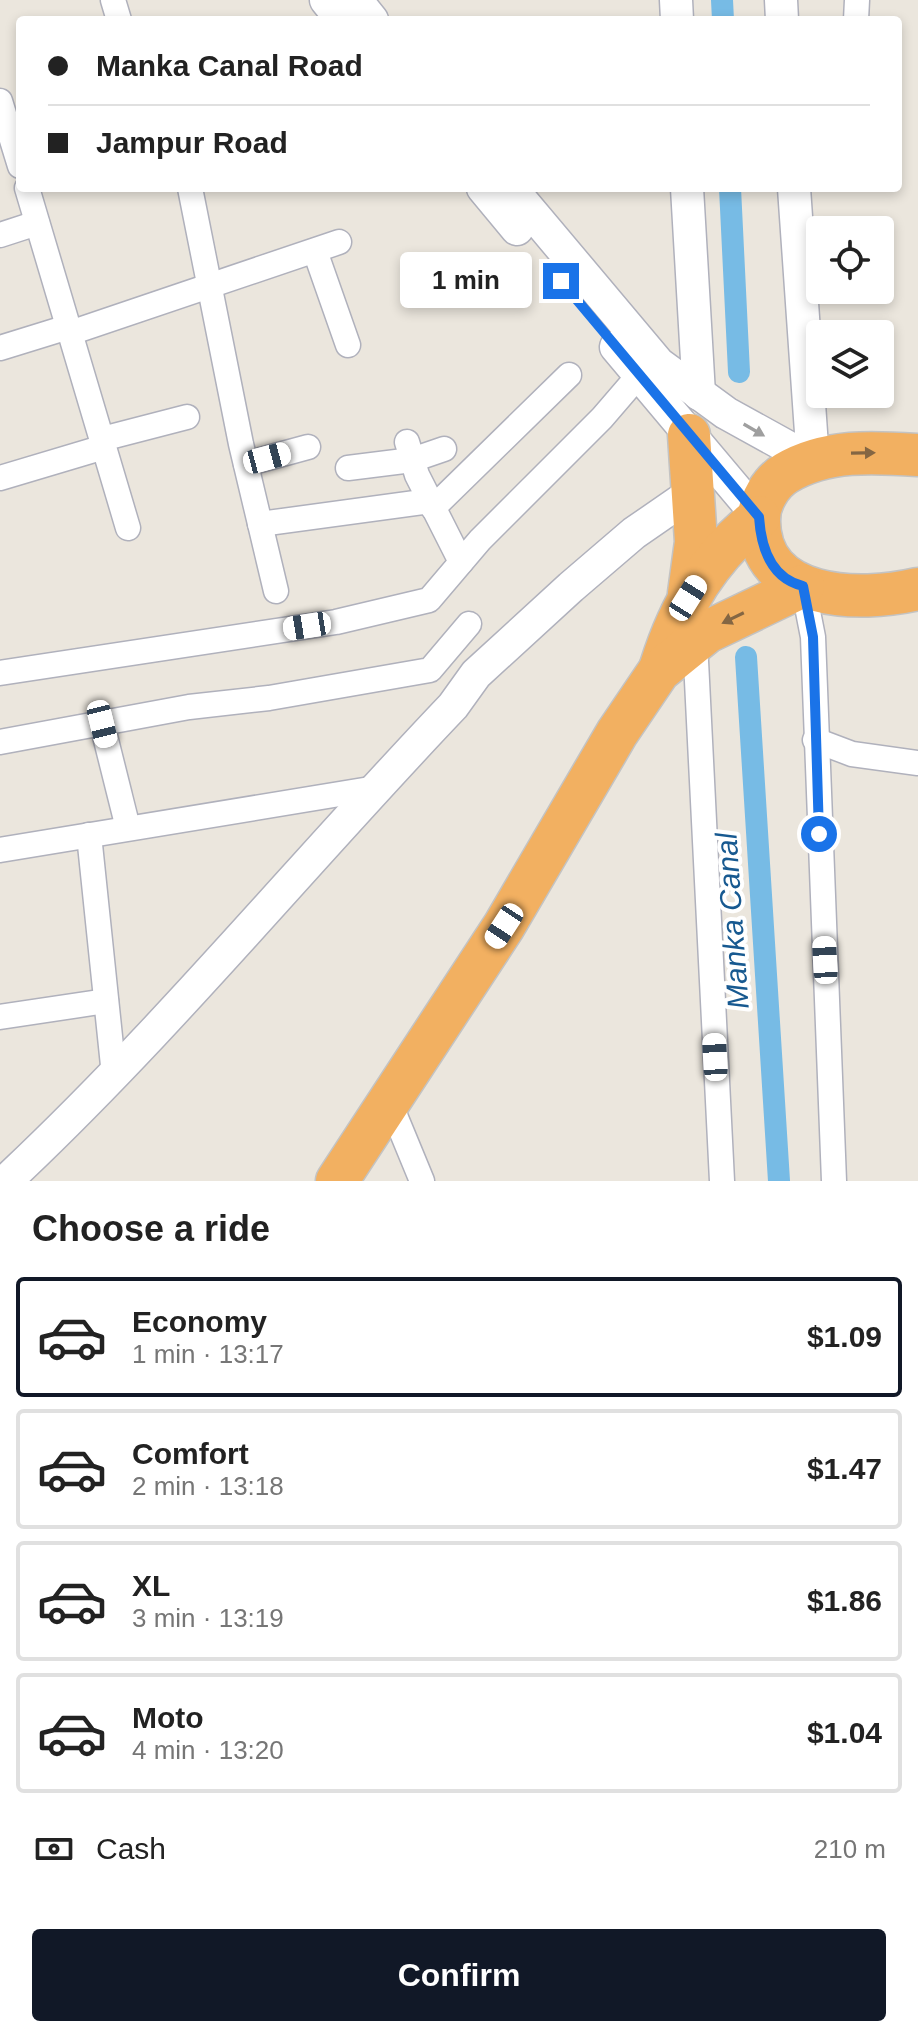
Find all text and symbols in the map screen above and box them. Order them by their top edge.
text: Manka Canal Road [96,49,363,82]
text: Jampur Road [96,126,288,159]
map controls [806,216,894,408]
button: locate [806,216,894,304]
callout: 1 min [401,253,533,309]
route end [543,263,579,299]
text: 1 min [432,265,500,295]
button: layers [806,320,894,408]
one-way arrow [743,423,765,437]
car [241,440,293,476]
one-way arrow [851,447,876,459]
car [665,571,711,625]
car [281,610,333,642]
one-way arrow [721,612,744,625]
car [85,698,119,750]
route start [801,816,837,852]
water label: Manka Canal [709,830,755,1010]
car [481,899,527,953]
car [812,935,838,985]
car [702,1032,728,1082]
text: Choose a ride [32,1208,270,1249]
icon: car [36,1301,108,1373]
text: Economy [132,1305,267,1338]
text: $1.09 [807,1320,882,1353]
text: 1 min · 13:17 [132,1339,284,1369]
icon: car [36,1433,108,1505]
text: Comfort [132,1437,249,1470]
text: $1.47 [807,1452,882,1485]
text: 2 min · 13:18 [132,1471,284,1501]
icon: car [36,1565,108,1637]
text: XL [132,1569,170,1602]
text: $1.86 [807,1584,882,1617]
text: 3 min · 13:19 [132,1603,284,1633]
icon: car [36,1697,108,1769]
text: Moto [132,1701,204,1734]
text: $1.04 [807,1716,882,1749]
text: 4 min · 13:20 [132,1735,284,1765]
icon: cash [32,1827,76,1871]
text: Cash [96,1832,166,1865]
text: 210 m [814,1834,886,1864]
button: Confirm [32,1929,886,2021]

